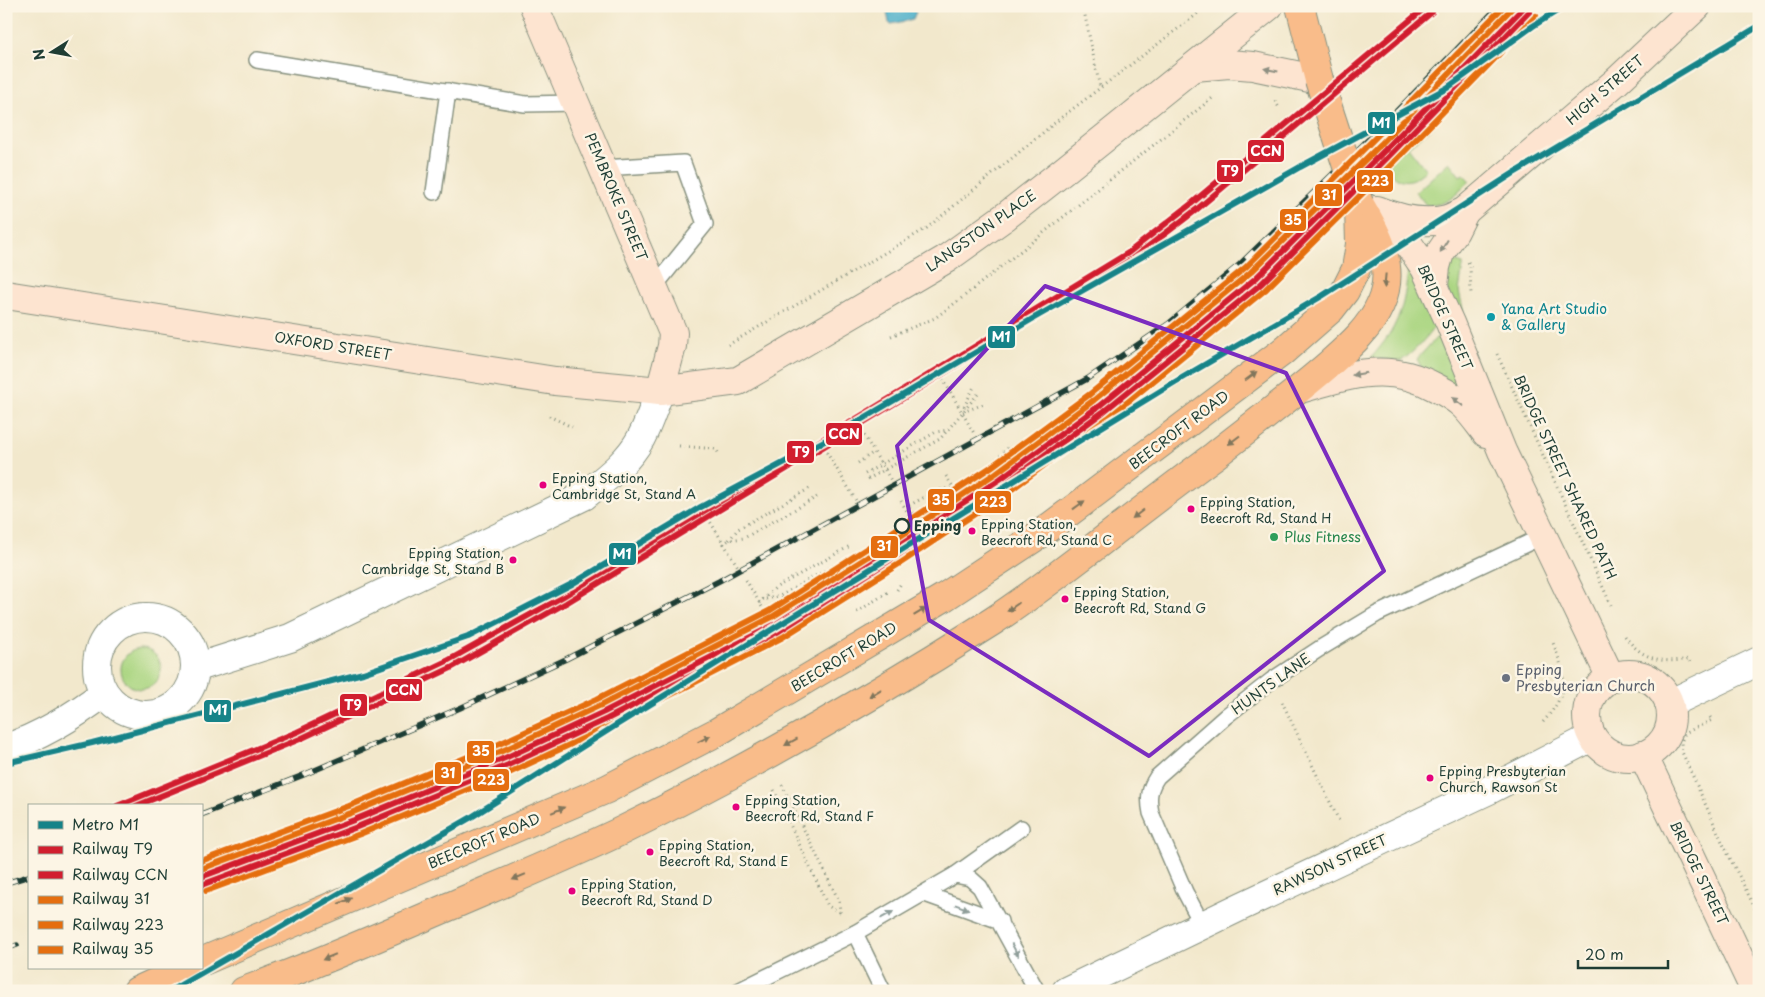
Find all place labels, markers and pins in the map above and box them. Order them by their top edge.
place label: Yana Art Studio & Gallery [1501,298,1607,335]
marker: Yana Art Studio & Gallery [1485,311,1497,323]
place label: Epping Station, Cambridge St, Stand A [552,468,696,503]
marker: Epping Station, Cambridge St, Stand A [538,480,548,490]
place label: Epping Station, Beecroft Rd, Stand H [1200,492,1332,527]
marker: Epping Station, Beecroft Rd, Stand H [1186,504,1196,514]
place label: Epping Station, Beecroft Rd, Stand C [981,514,1112,549]
place label: Epping [914,515,961,536]
marker: Epping [894,518,910,534]
marker: Epping Station, Beecroft Rd, Stand C [967,526,977,536]
place label: Plus Fitness [1284,526,1361,547]
marker: Plus Fitness [1268,531,1280,543]
place label: Epping Station, Cambridge St, Stand B [361,543,504,578]
marker: Epping Station, Cambridge St, Stand B [508,555,518,565]
place label: Epping Station, Beecroft Rd, Stand G [1074,582,1206,617]
marker: Epping Station, Beecroft Rd, Stand G [1060,594,1070,604]
place label: Epping Presbyterian Church [1516,659,1655,696]
marker: Epping Presbyterian Church [1500,672,1512,684]
place label: Epping Presbyterian Church, Rawson St [1439,761,1566,796]
marker: Epping Presbyterian Church, Rawson St [1425,773,1435,783]
place label: Epping Station, Beecroft Rd, Stand F [745,790,874,825]
marker: Epping Station, Beecroft Rd, Stand F [731,802,741,812]
place label: Epping Station, Beecroft Rd, Stand E [659,835,788,870]
marker: Epping Station, Beecroft Rd, Stand E [645,847,655,857]
place label: Epping Station, Beecroft Rd, Stand D [581,874,713,909]
marker: Epping Station, Beecroft Rd, Stand D [567,886,577,896]

